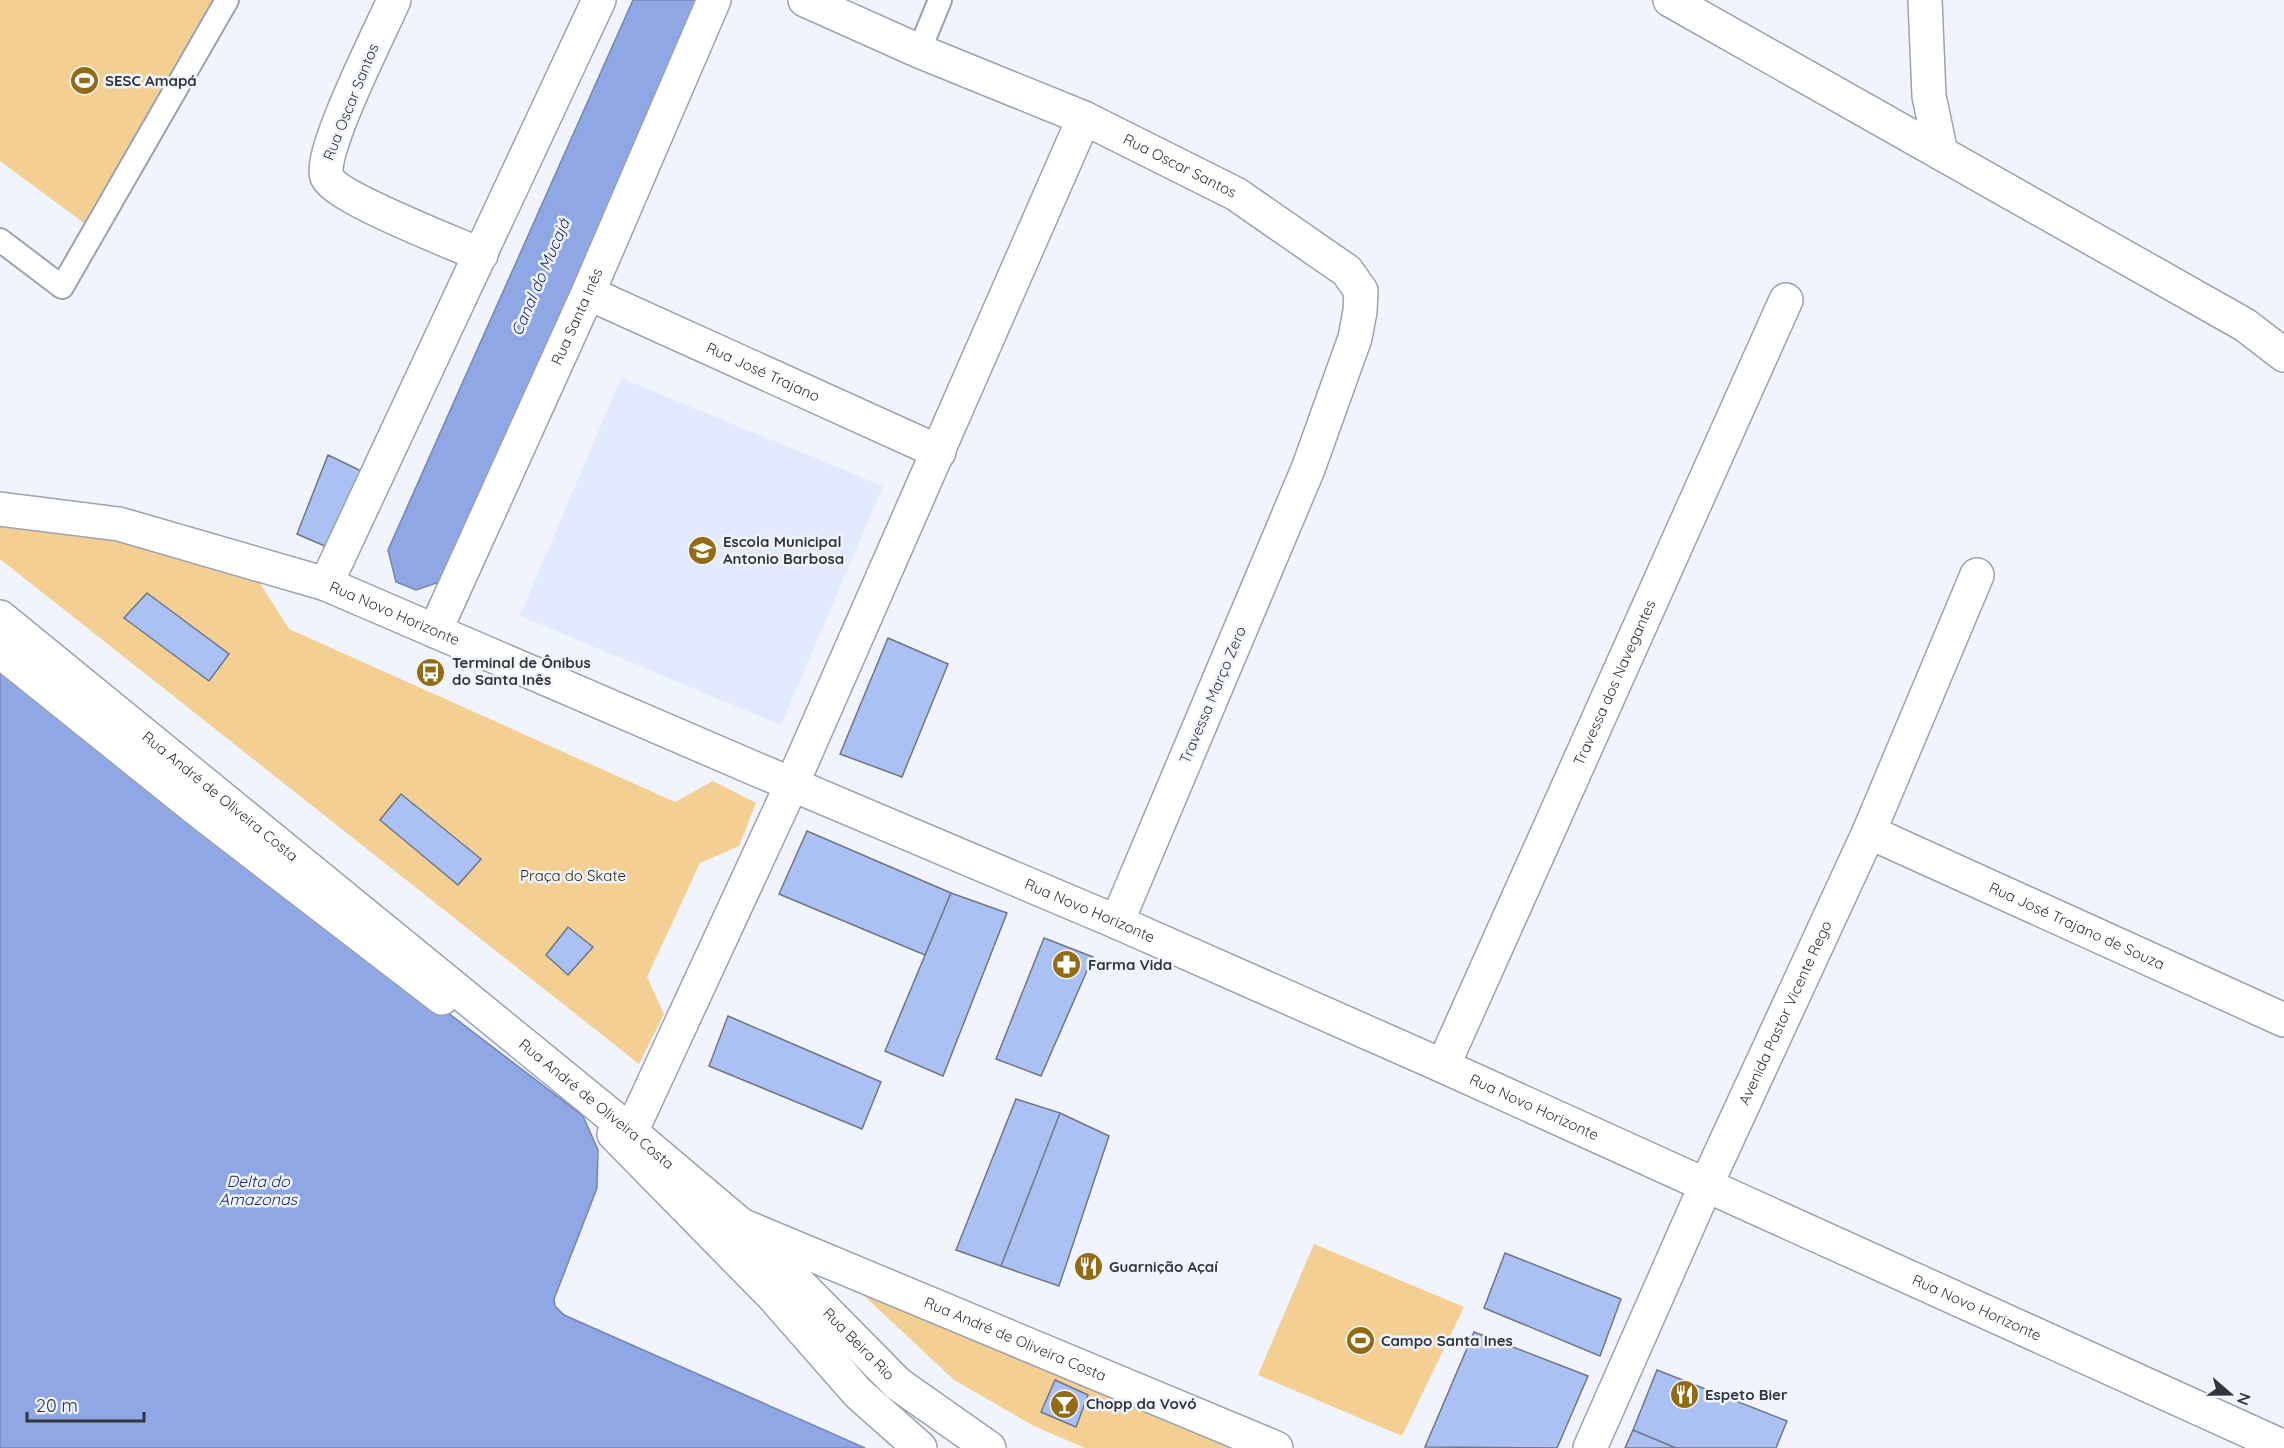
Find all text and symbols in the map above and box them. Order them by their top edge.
street label: Rua Oscar Santos [318,41,383,163]
sports icon: SESC Amapá [68,65,100,97]
place label: SESC Amapá [105,71,197,90]
street label: Rua Oscar Santos [1120,129,1240,202]
water label: Canal do Mucajá [506,214,574,339]
street label: Rua Santa Inês [547,265,607,368]
street label: Rua José Trajano [703,338,823,406]
place label: Escola Municipal Antonio Barbosa [723,532,844,568]
school or university icon: Escola Municipal Antonio Barbosa [686,535,718,567]
street label: Rua Novo Horizonte [327,577,463,649]
street label: Travessa dos Navegantes [1569,597,1660,768]
street label: Travessa Março Zero [1175,623,1250,766]
place label: Terminal de Ônibus do Santa Inês [452,653,591,689]
bus stop icon: Terminal de Ônibus do Santa Inês [415,656,447,688]
street label: Rua André de Oliveira Costa [139,727,302,865]
park label: Praça do Skate [520,866,626,885]
street label: Rua Novo Horizonte [1022,874,1158,946]
street label: Rua José Trajano de Souza [1986,878,2168,974]
street label: Avenida Pastor Vicente Rego [1734,917,1836,1108]
pharmacy icon: Farma Vida [1051,949,1083,981]
place label: Farma Vida [1088,955,1172,974]
street label: Rua André de Oliveira Costa [515,1034,678,1173]
street label: Rua Novo Horizonte [1467,1069,1602,1144]
water label: Delta do Amazonas [219,1171,299,1209]
restaurant icon: Guarnição Açaí [1072,1251,1104,1283]
place label: Guarnição Açaí [1109,1257,1218,1276]
street label: Rua Novo Horizonte [1909,1270,2045,1345]
street label: Rua André de Oliveira Costa [921,1292,1109,1385]
street label: Rua Beira Rio [819,1304,899,1384]
sports icon: Campo Santa Ines [1344,1325,1376,1357]
place label: Campo Santa Ines [1381,1331,1513,1350]
north arrow [2200,1364,2260,1424]
restaurant icon: Espeto Bier [1668,1379,1700,1411]
scale bar [27,1385,144,1423]
place label: Espeto Bier [1705,1385,1788,1404]
bar icon: Chopp da Vovó [1049,1388,1081,1420]
text: N [2233,1390,2256,1408]
text: 20 m [36,1394,78,1417]
place label: Chopp da Vovó [1086,1394,1197,1413]

